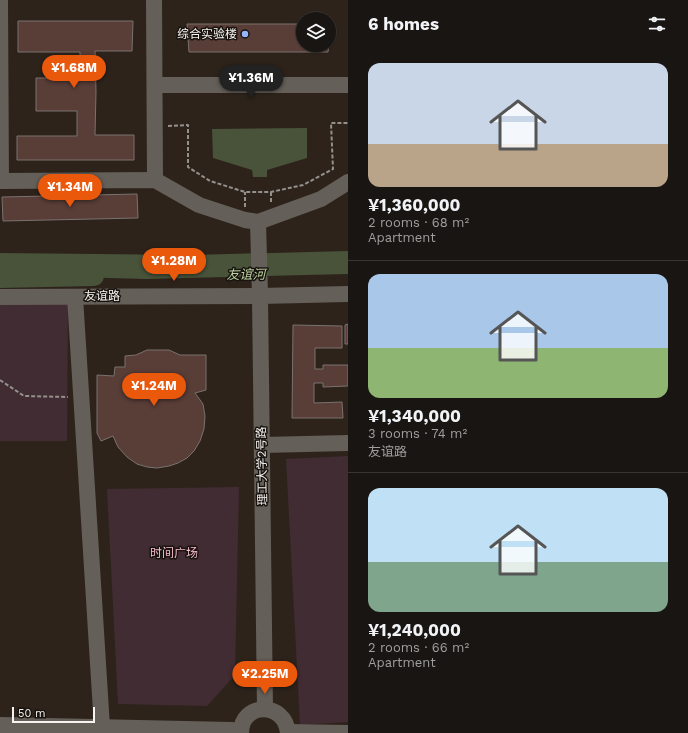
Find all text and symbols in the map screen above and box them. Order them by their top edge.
map controls [296,12,336,52]
button: layers [296,12,336,52]
icon: filters [646,13,668,35]
text: 6 homes [368,14,439,34]
place label: 综合实验楼 [177,27,237,41]
marker: 综合实验楼 [240,29,250,39]
pin: ¥1.68M [41,55,107,89]
text: ¥1.68M [51,60,97,75]
pin: ¥1.36M [218,65,284,99]
text: ¥1.36M [228,70,274,85]
icon: home [482,89,554,161]
pin: ¥1.34M [37,174,103,208]
text: ¥1.34M [47,179,93,194]
text: ¥1,360,000 [368,195,461,215]
text: 2 rooms · 68 m² [368,215,469,230]
text: Apartment [368,230,436,245]
pin: ¥1.28M [141,248,207,282]
text: ¥1.28M [151,253,197,268]
water label: 友谊河 [226,267,269,282]
street label: 友谊路 [84,289,120,303]
icon: home [482,300,554,372]
pin: ¥1.24M [121,373,187,407]
text: ¥1.24M [131,378,177,393]
text: ¥1,340,000 [368,406,461,426]
street label: 理工大学2号路 [254,426,270,506]
text: 3 rooms · 74 m² [368,426,467,441]
text: 友谊路 [368,444,407,459]
icon: home [482,514,554,586]
park label: 时间广场 [150,546,198,560]
text: ¥1,240,000 [368,620,461,640]
text: 2 rooms · 66 m² [368,640,469,655]
text: Apartment [368,655,436,670]
pin: ¥2.25M [232,661,298,695]
text: ¥2.25M [241,666,289,681]
scale bar [12,705,95,724]
text: 50 m [18,707,45,720]

